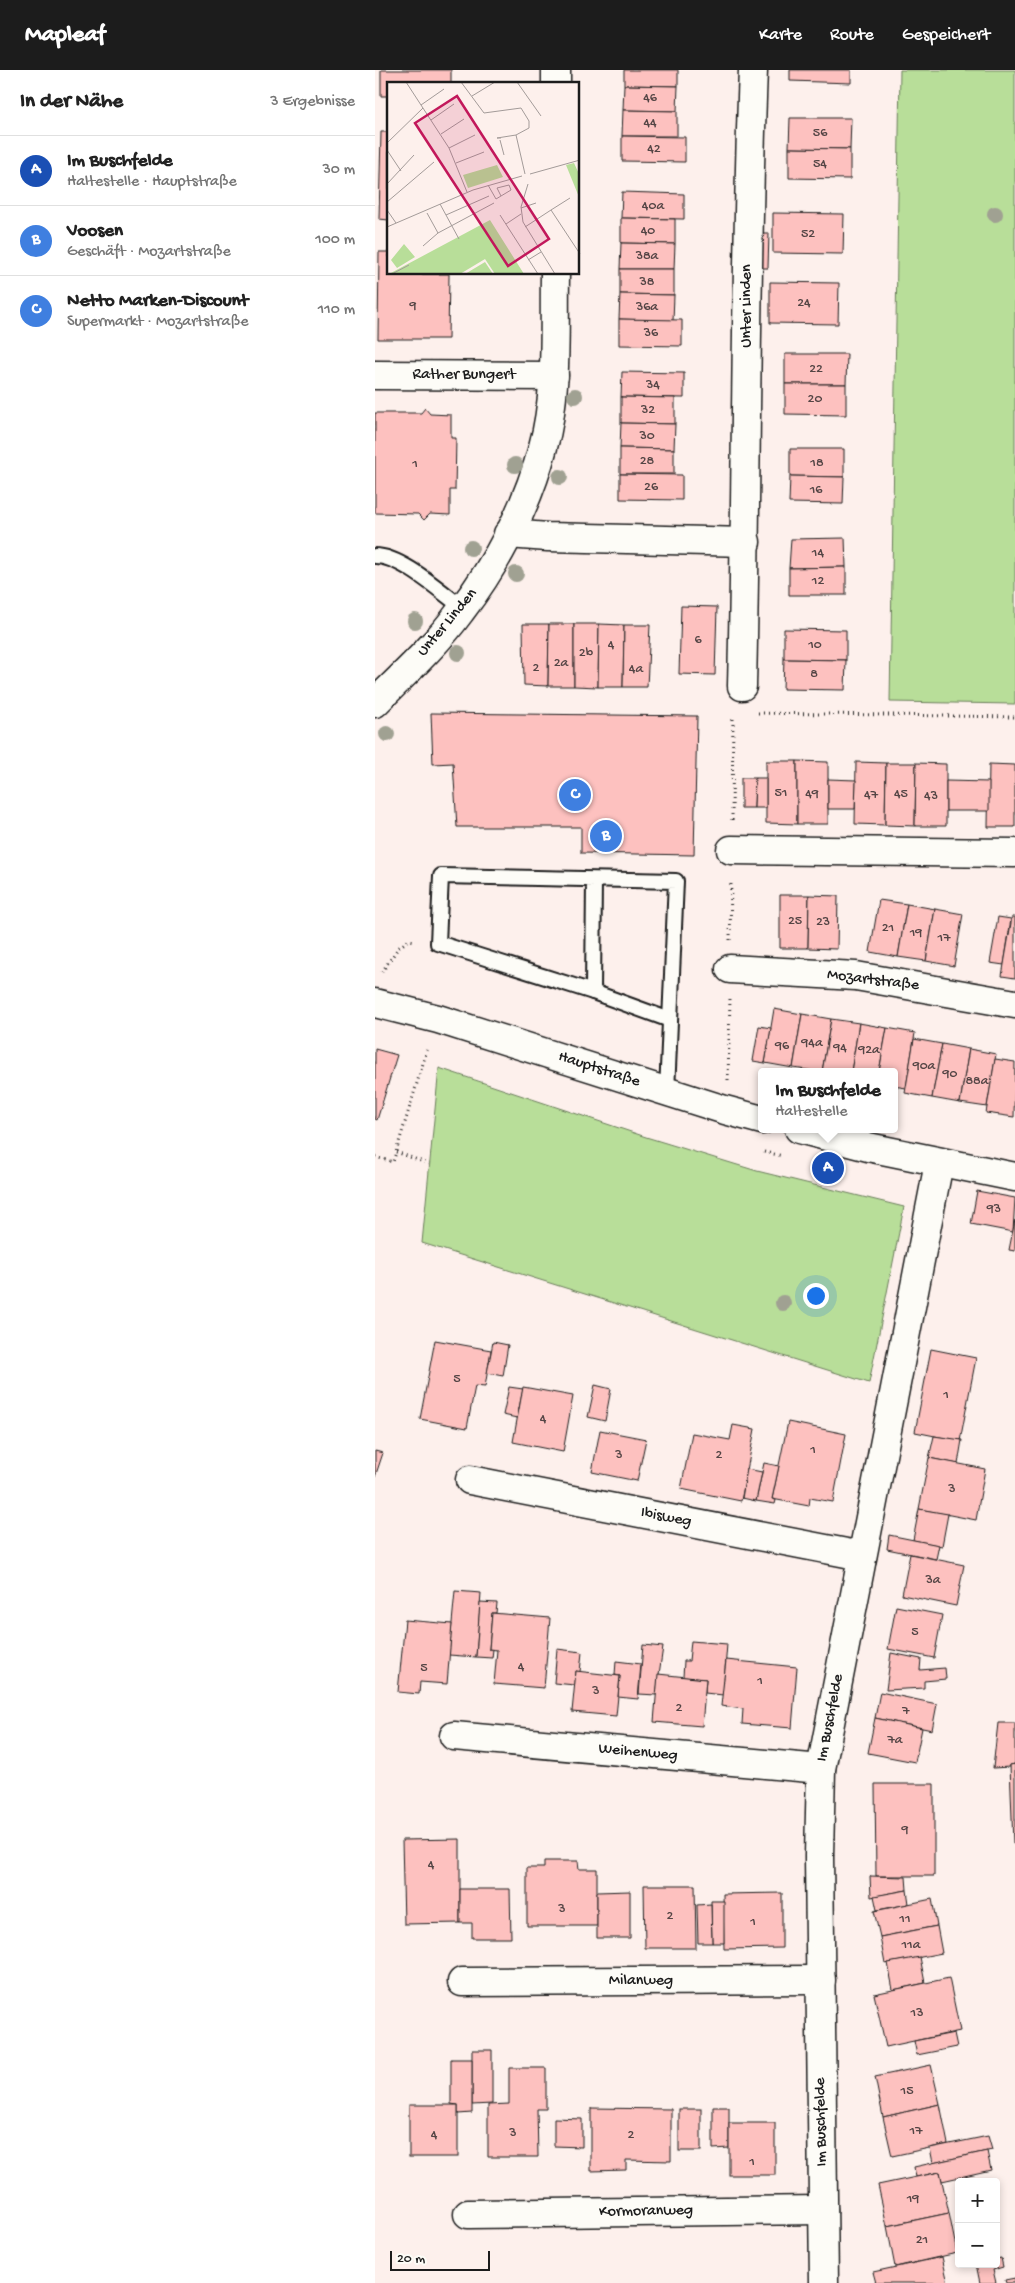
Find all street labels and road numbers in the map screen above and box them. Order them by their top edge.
street label: Unter Linden [738,264,757,348]
street label: Rather Bungert [413,366,517,385]
street label: Unter Linden [414,585,482,661]
street label: Mozartstraße [826,966,921,996]
street label: Hauptstraße [556,1048,643,1092]
street label: Ibisweg [639,1504,693,1532]
street label: Im Buschfelde [813,1672,849,1763]
street label: Weihenweg [598,1740,678,1766]
street label: Milanweg [609,1972,673,1991]
street label: Im Buschfelde [812,2077,832,2167]
street label: Kormoranweg [599,2202,693,2222]

